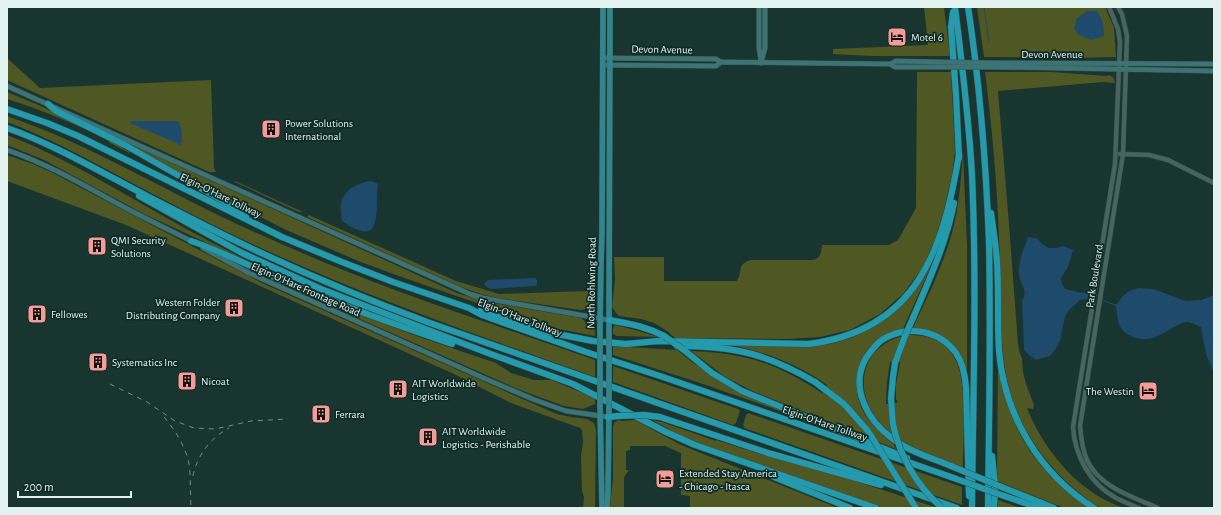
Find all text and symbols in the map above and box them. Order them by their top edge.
hotel icon: Motel 6 [886,26,908,48]
place label: Motel 6 [911,32,943,43]
street label: Devon Avenue [631,43,693,56]
street label: Devon Avenue [1021,49,1083,60]
building icon: Power Solutions International [260,118,282,140]
place label: Power Solutions International [285,118,353,142]
street label: Elgin-O'Hare Tollway [178,171,263,220]
building icon: QMI Security Solutions [86,235,108,257]
place label: QMI Security Solutions [111,235,166,259]
street label: North Rohlwing Road [585,237,598,329]
street label: Park Boulevard [1084,243,1105,309]
street label: Elgin-O'Hare Frontage Road [250,260,362,319]
street label: Elgin-O'Hare Tollway [476,296,564,339]
place label: Western Folder Distributing Company [126,297,220,321]
building icon: Western Folder Distributing Company [223,297,245,319]
building icon: Fellowes [26,303,48,325]
place label: Fellowes [51,309,88,320]
building icon: Systematics Inc [87,351,109,373]
place label: Systematics Inc [112,357,178,368]
building icon: Nicoat [176,370,198,392]
place label: Nicoat [201,376,230,387]
building icon: AIT Worldwide Logistics [387,378,409,400]
place label: AIT Worldwide Logistics [412,378,476,402]
hotel icon: The Westin [1137,380,1159,402]
place label: The Westin [1086,386,1134,397]
building icon: Ferrara [310,403,332,425]
street label: Elgin-O'Hare Tollway [781,404,869,443]
place label: Ferrara [335,409,365,420]
building icon: AIT Worldwide Logistics - Perishable [417,426,439,448]
place label: AIT Worldwide Logistics - Perishable [442,426,530,450]
hotel icon: Extended Stay America - Chicago - Itasca [654,468,676,490]
place label: Extended Stay America - Chicago - Itasca [679,468,777,492]
scale bar [18,473,131,499]
text: 200 m [24,481,54,493]

